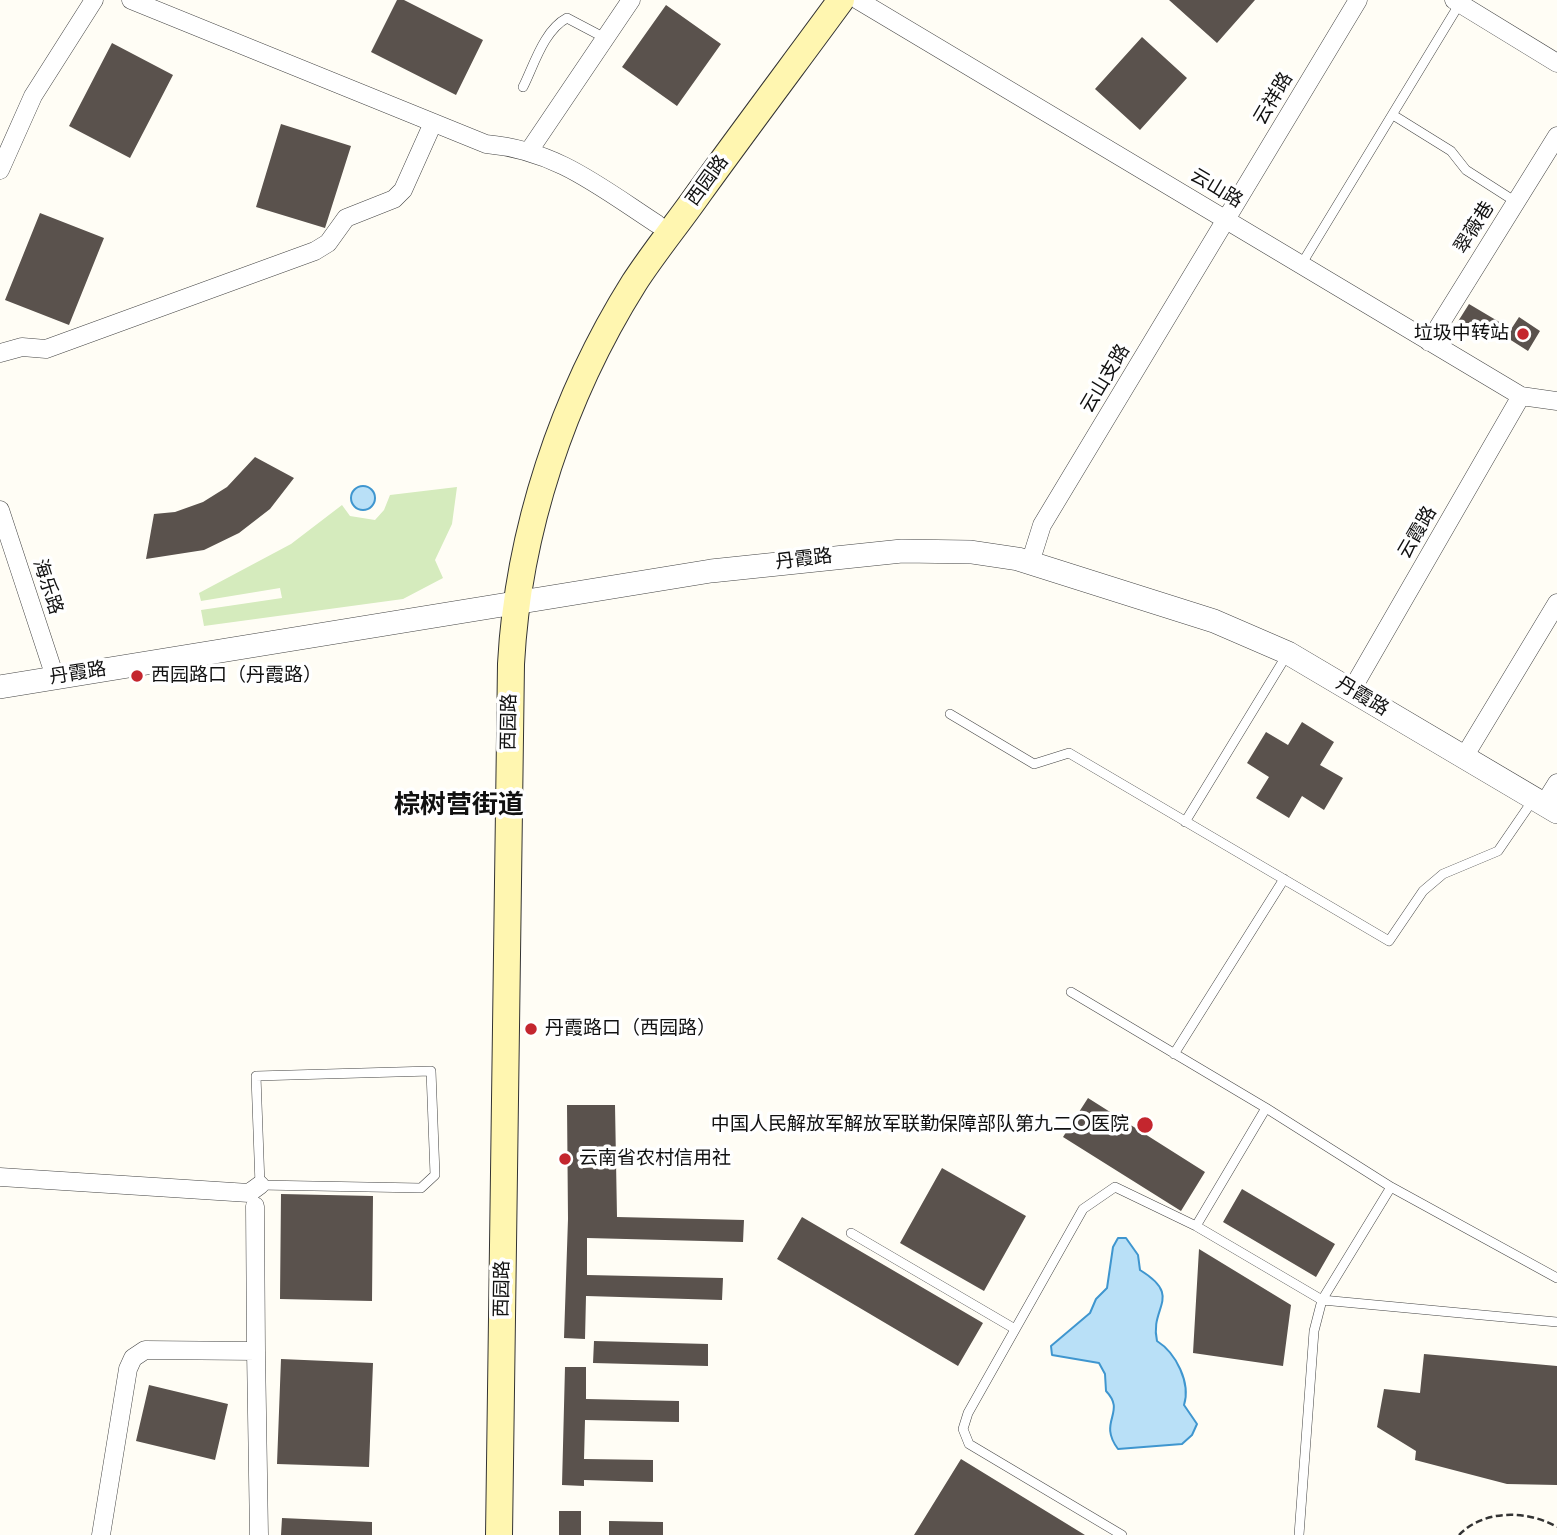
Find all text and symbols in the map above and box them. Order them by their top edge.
street label: 云祥路 [1250,69,1298,129]
street label: 西园路 [682,151,734,211]
street label: 云山路 [1186,165,1246,213]
street label: 翠薇巷 [1450,198,1500,258]
place label: 垃圾中转站 [1414,323,1509,345]
marker: 垃圾中转站 [1515,326,1531,342]
street label: 云山支路 [1077,341,1135,417]
street label: 云霞路 [1394,503,1442,563]
street label: 丹霞路 [774,545,834,575]
street label: 海乐路 [27,556,67,618]
street label: 丹霞路 [48,658,108,690]
place label: 西园路口（丹霞路） [151,665,322,687]
marker: 西园路口（丹霞路） [129,668,145,684]
street label: 丹霞路 [1332,673,1392,721]
street label: 西园路 [498,693,522,751]
district label: 棕树营街道 [394,790,524,822]
place label: 丹霞路口（西园路） [545,1018,716,1040]
marker: 丹霞路口（西园路） [523,1021,539,1037]
place label: 中国人民解放军解放军联勤保障部队第九二〇医院 [711,1114,1129,1136]
marker: 中国人民解放军解放军联勤保障部队第九二〇医院 [1135,1115,1155,1135]
place label: 云南省农村信用社 [579,1148,731,1170]
marker: 云南省农村信用社 [557,1151,573,1167]
street label: 西园路 [491,1260,515,1318]

